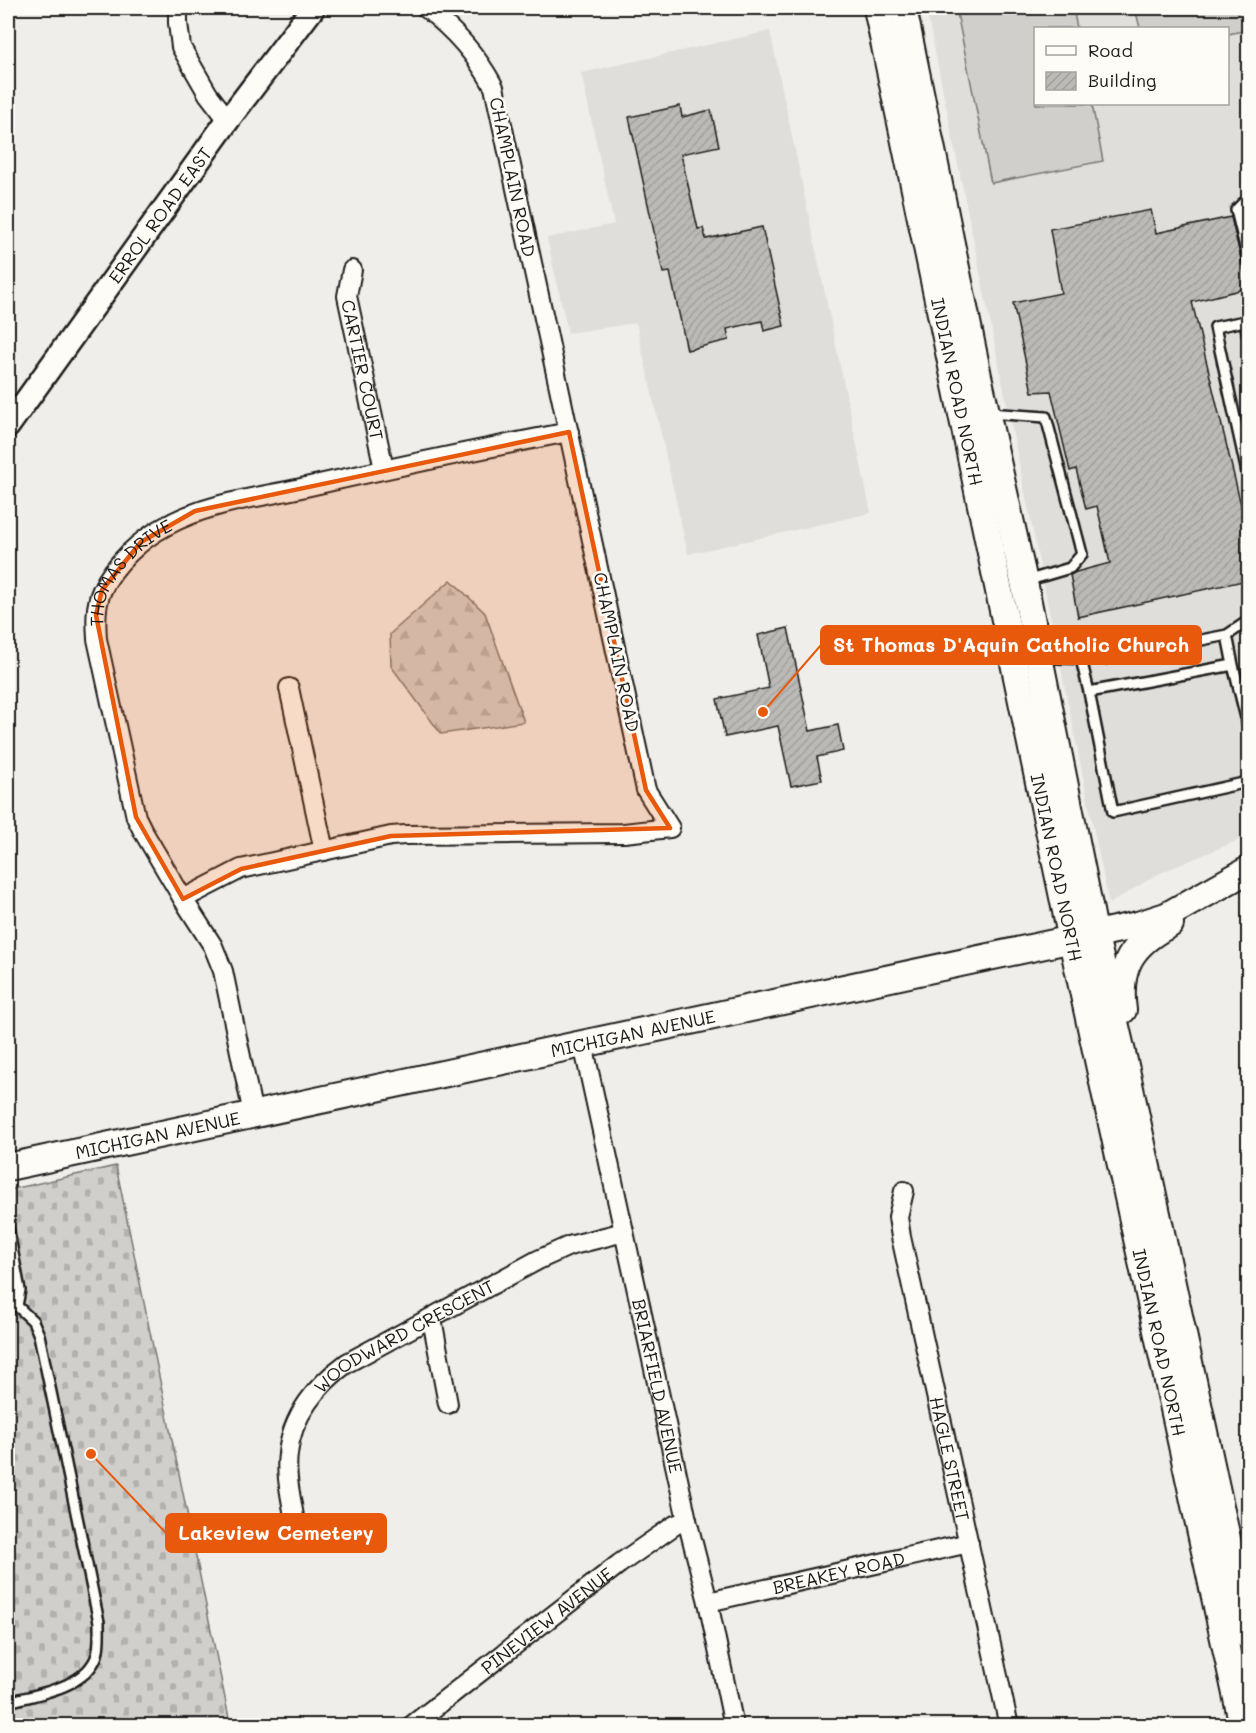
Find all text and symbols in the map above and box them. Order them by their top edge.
legend [1034,27,1229,105]
text: Road [1088,38,1133,62]
text: Building [1088,68,1156,92]
street label: CHAMPLAIN ROAD [484,95,542,259]
street label: ERROL ROAD EAST [103,142,217,288]
street label: INDIAN ROAD NORTH [926,296,989,488]
street label: CARTIER COURT [336,297,389,442]
street label: THOMAS DRIVE [84,513,176,626]
street label: CHAMPLAIN ROAD [588,570,646,734]
callout: St Thomas D'Aquin Catholic Church [821,626,1201,664]
text: St Thomas D'Aquin Catholic Church [833,631,1189,657]
street label: INDIAN ROAD NORTH [1025,771,1088,964]
street label: MICHIGAN AVENUE [548,1004,717,1063]
street label: MICHIGAN AVENUE [73,1106,242,1164]
street label: INDIAN ROAD NORTH [1127,1246,1192,1438]
street label: WOODWARD CRESCENT [308,1274,498,1398]
street label: BRIARFIELD AVENUE [627,1296,688,1475]
street label: HAGLE STREET [925,1394,975,1523]
callout: Lakeview Cemetery [166,1514,386,1552]
text: Lakeview Cemetery [178,1519,374,1545]
street label: BREAKEY ROAD [770,1546,907,1599]
street label: PINEVIEW AVENUE [476,1561,618,1679]

